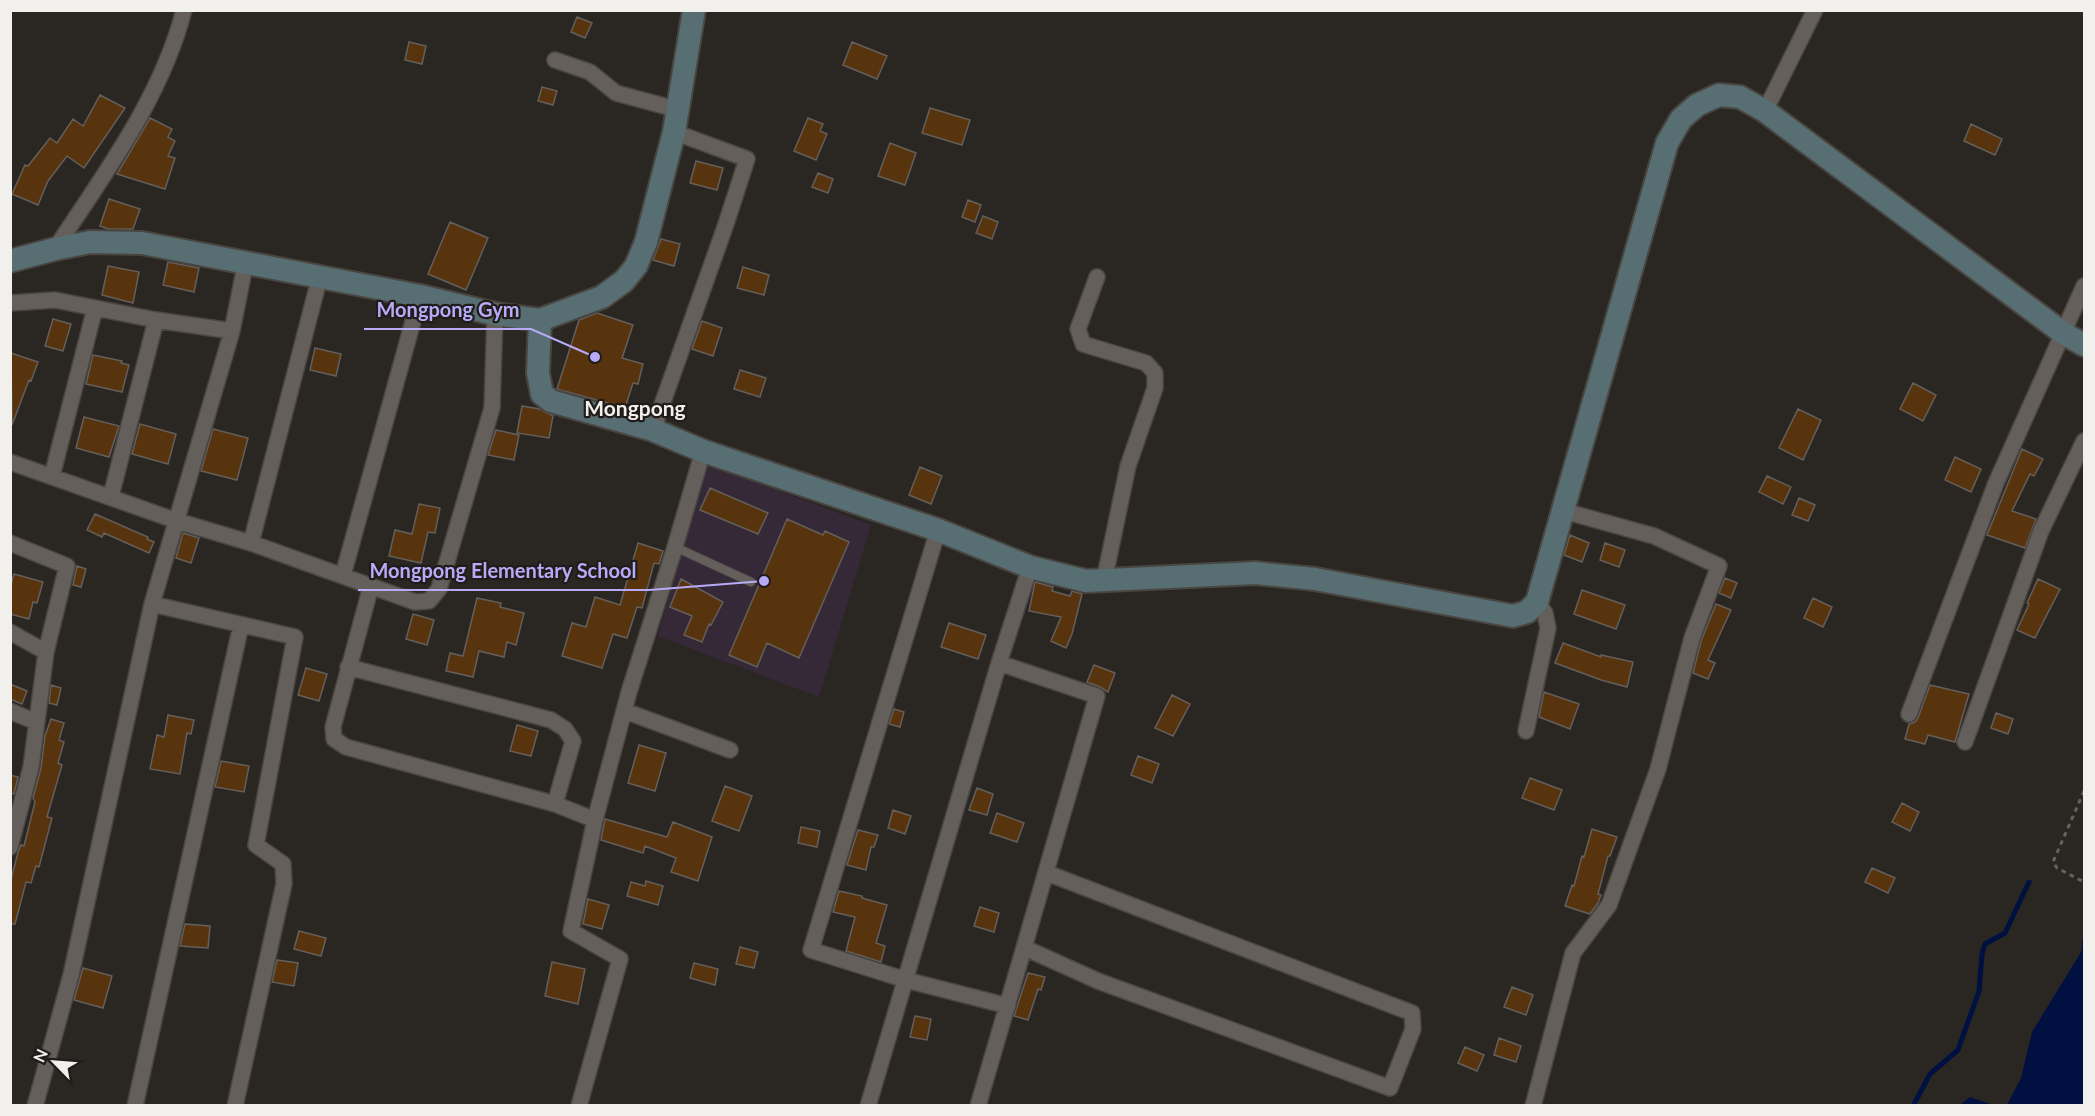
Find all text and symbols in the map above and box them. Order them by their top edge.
callout: Mongpong Gym [364,291,531,329]
text: Mongpong Gym [377,297,519,321]
district label: Mongpong [584,395,686,420]
callout: Mongpong Elementary School [358,552,649,590]
text: Mongpong Elementary School [370,558,636,582]
north arrow [24,1032,84,1092]
text: N [29,1046,51,1065]

